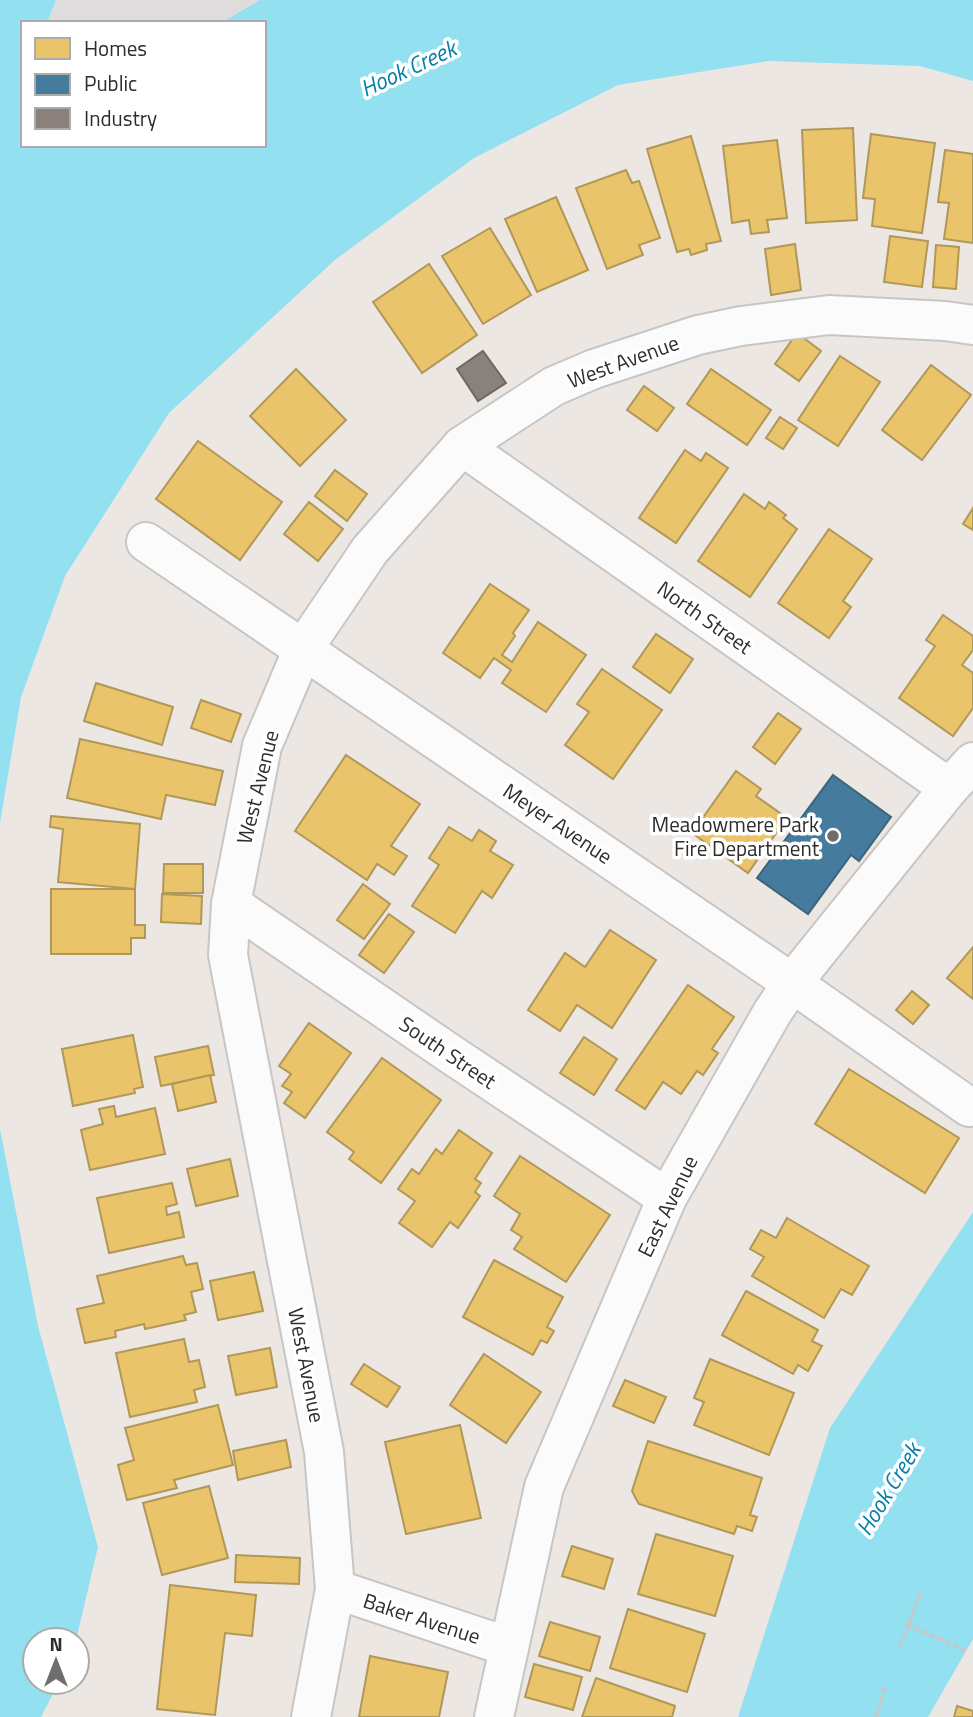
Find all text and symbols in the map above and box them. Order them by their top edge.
legend [21,21,266,147]
water label: Hook Creek [354,29,464,105]
text: Homes [84,32,147,64]
text: Public [84,67,137,99]
text: Industry [84,102,157,134]
street label: West Avenue [563,326,683,396]
street label: North Street [651,572,760,662]
street label: West Avenue [227,727,287,847]
street label: Meyer Avenue [497,774,619,872]
place label: Meadowmere Park Fire Department [652,808,820,864]
marker: Meadowmere Park Fire Department [825,828,841,844]
street label: South Street [393,1008,503,1097]
street label: East Avenue [629,1150,705,1262]
street label: West Avenue [280,1305,334,1425]
water label: Hook Creek [847,1434,931,1542]
street label: Baker Avenue [359,1584,485,1652]
north arrow [21,1626,91,1696]
text: N [49,1629,63,1658]

